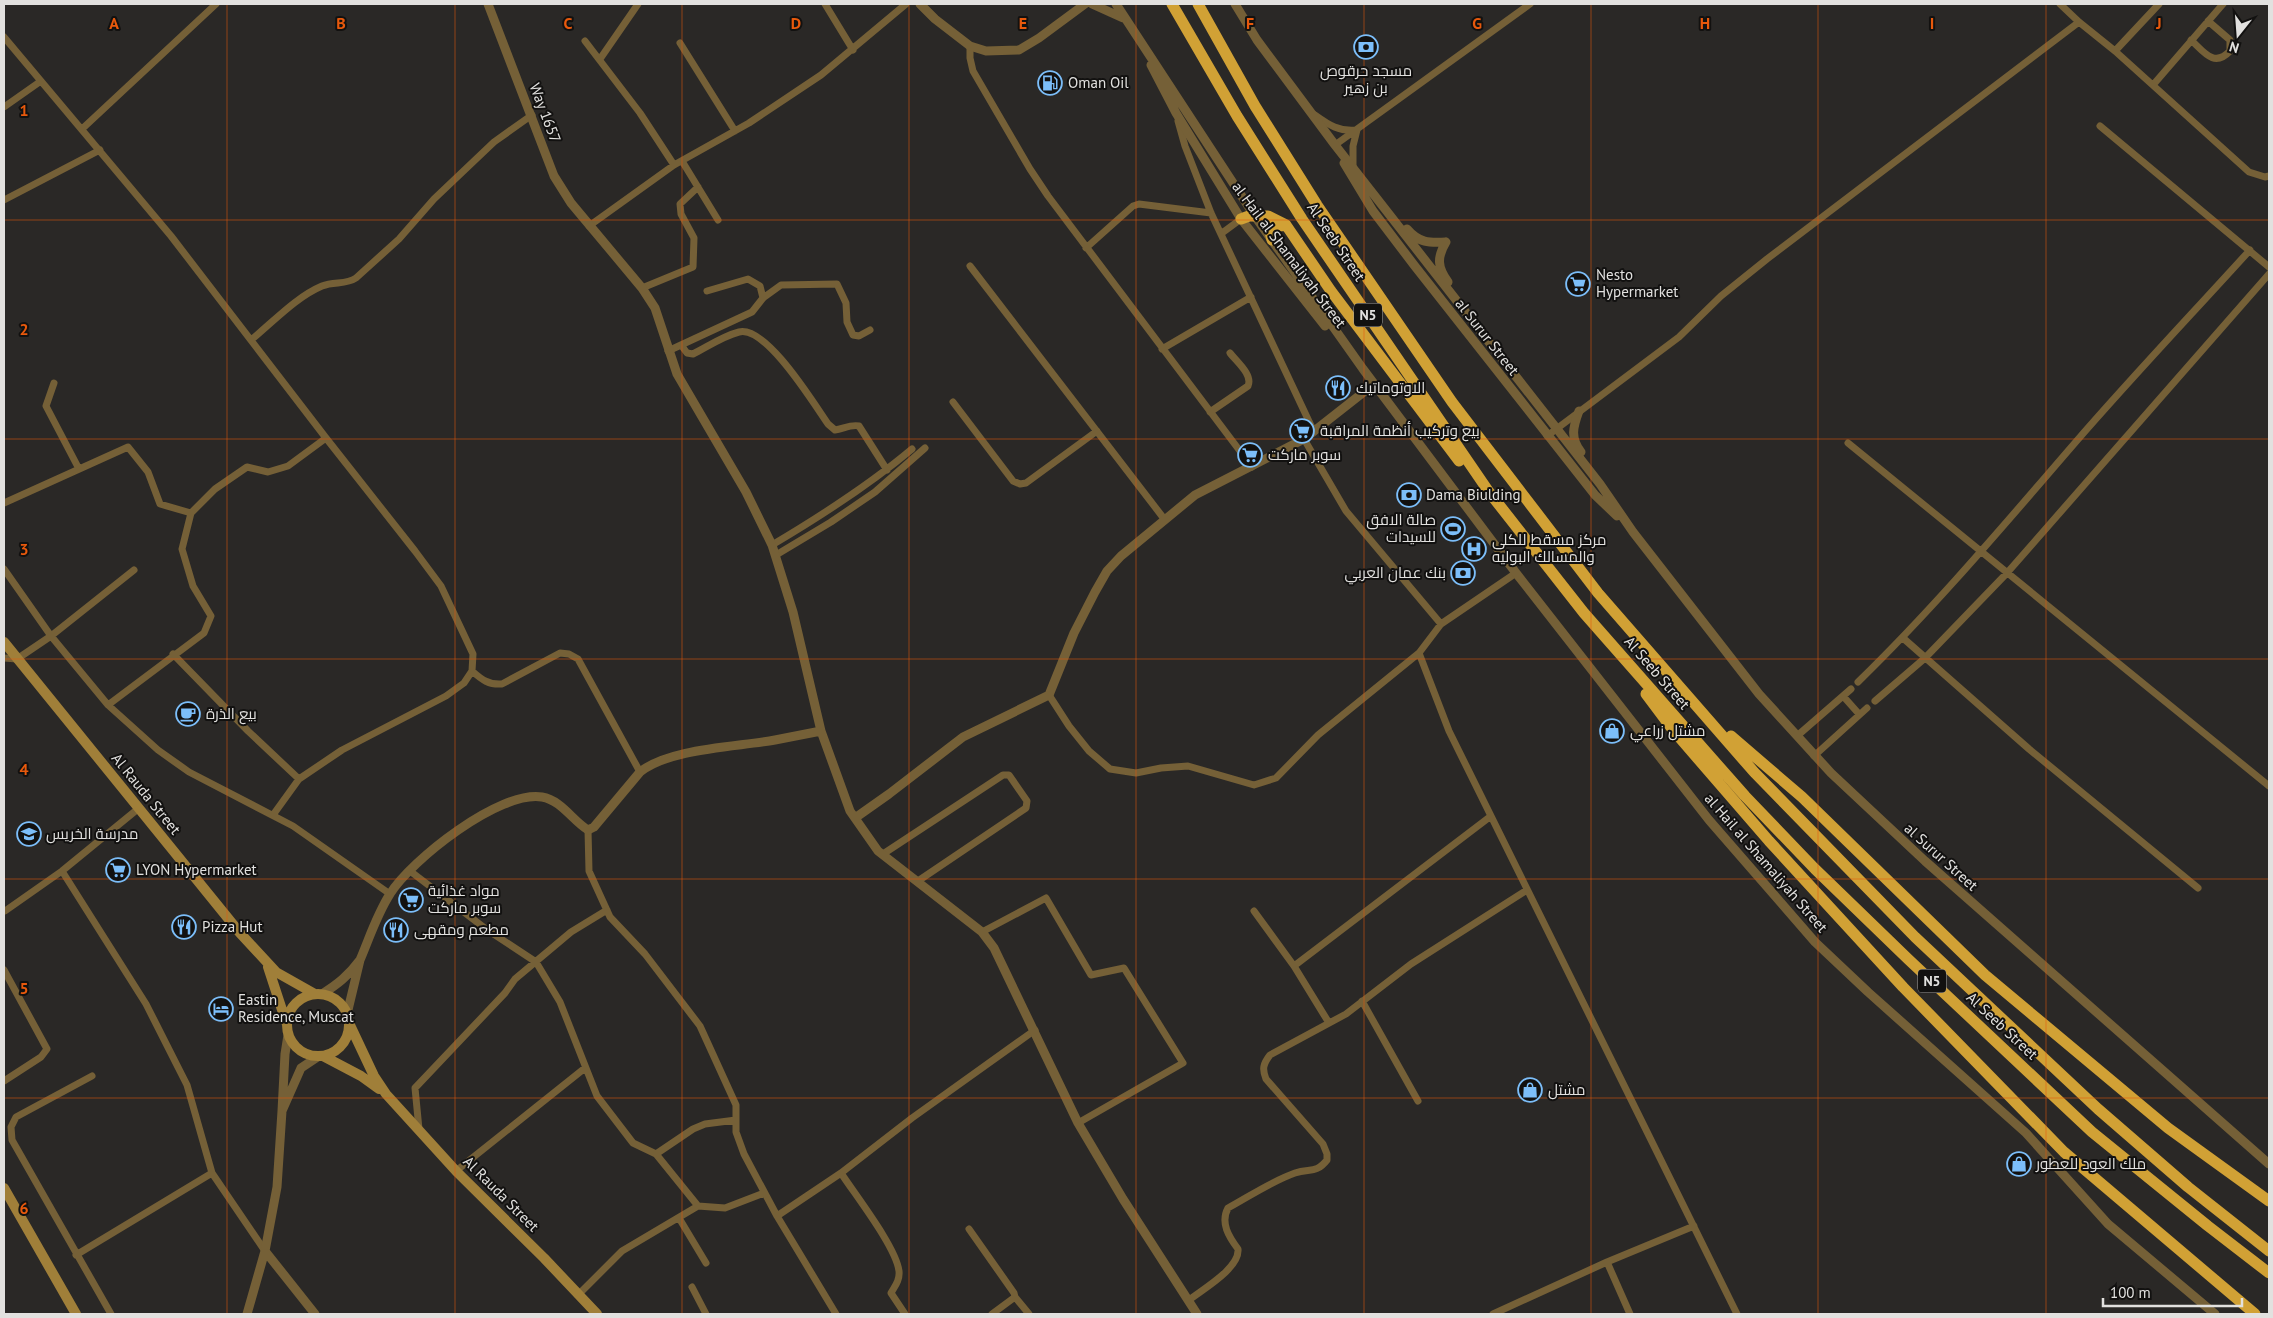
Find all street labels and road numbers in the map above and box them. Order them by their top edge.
street label: Way 1657 [525,80,566,145]
street label: al Hail al Shamaliyah Street [1228,178,1351,332]
street label: Al Seeb Street [1303,199,1370,285]
street label: al Surur Street [1451,294,1523,379]
road number: N5 [1354,304,1382,326]
street label: Al Seeb Street [1620,632,1694,713]
street label: Al Rauda Street [108,749,185,838]
street label: al Hail al Shamaliyah Street [1701,789,1832,936]
street label: al Surur Street [1901,819,1982,895]
road number: N5 [1918,969,1946,992]
street label: Al Seeb Street [1963,988,2042,1063]
street label: Al Rauda Street [460,1152,543,1235]

